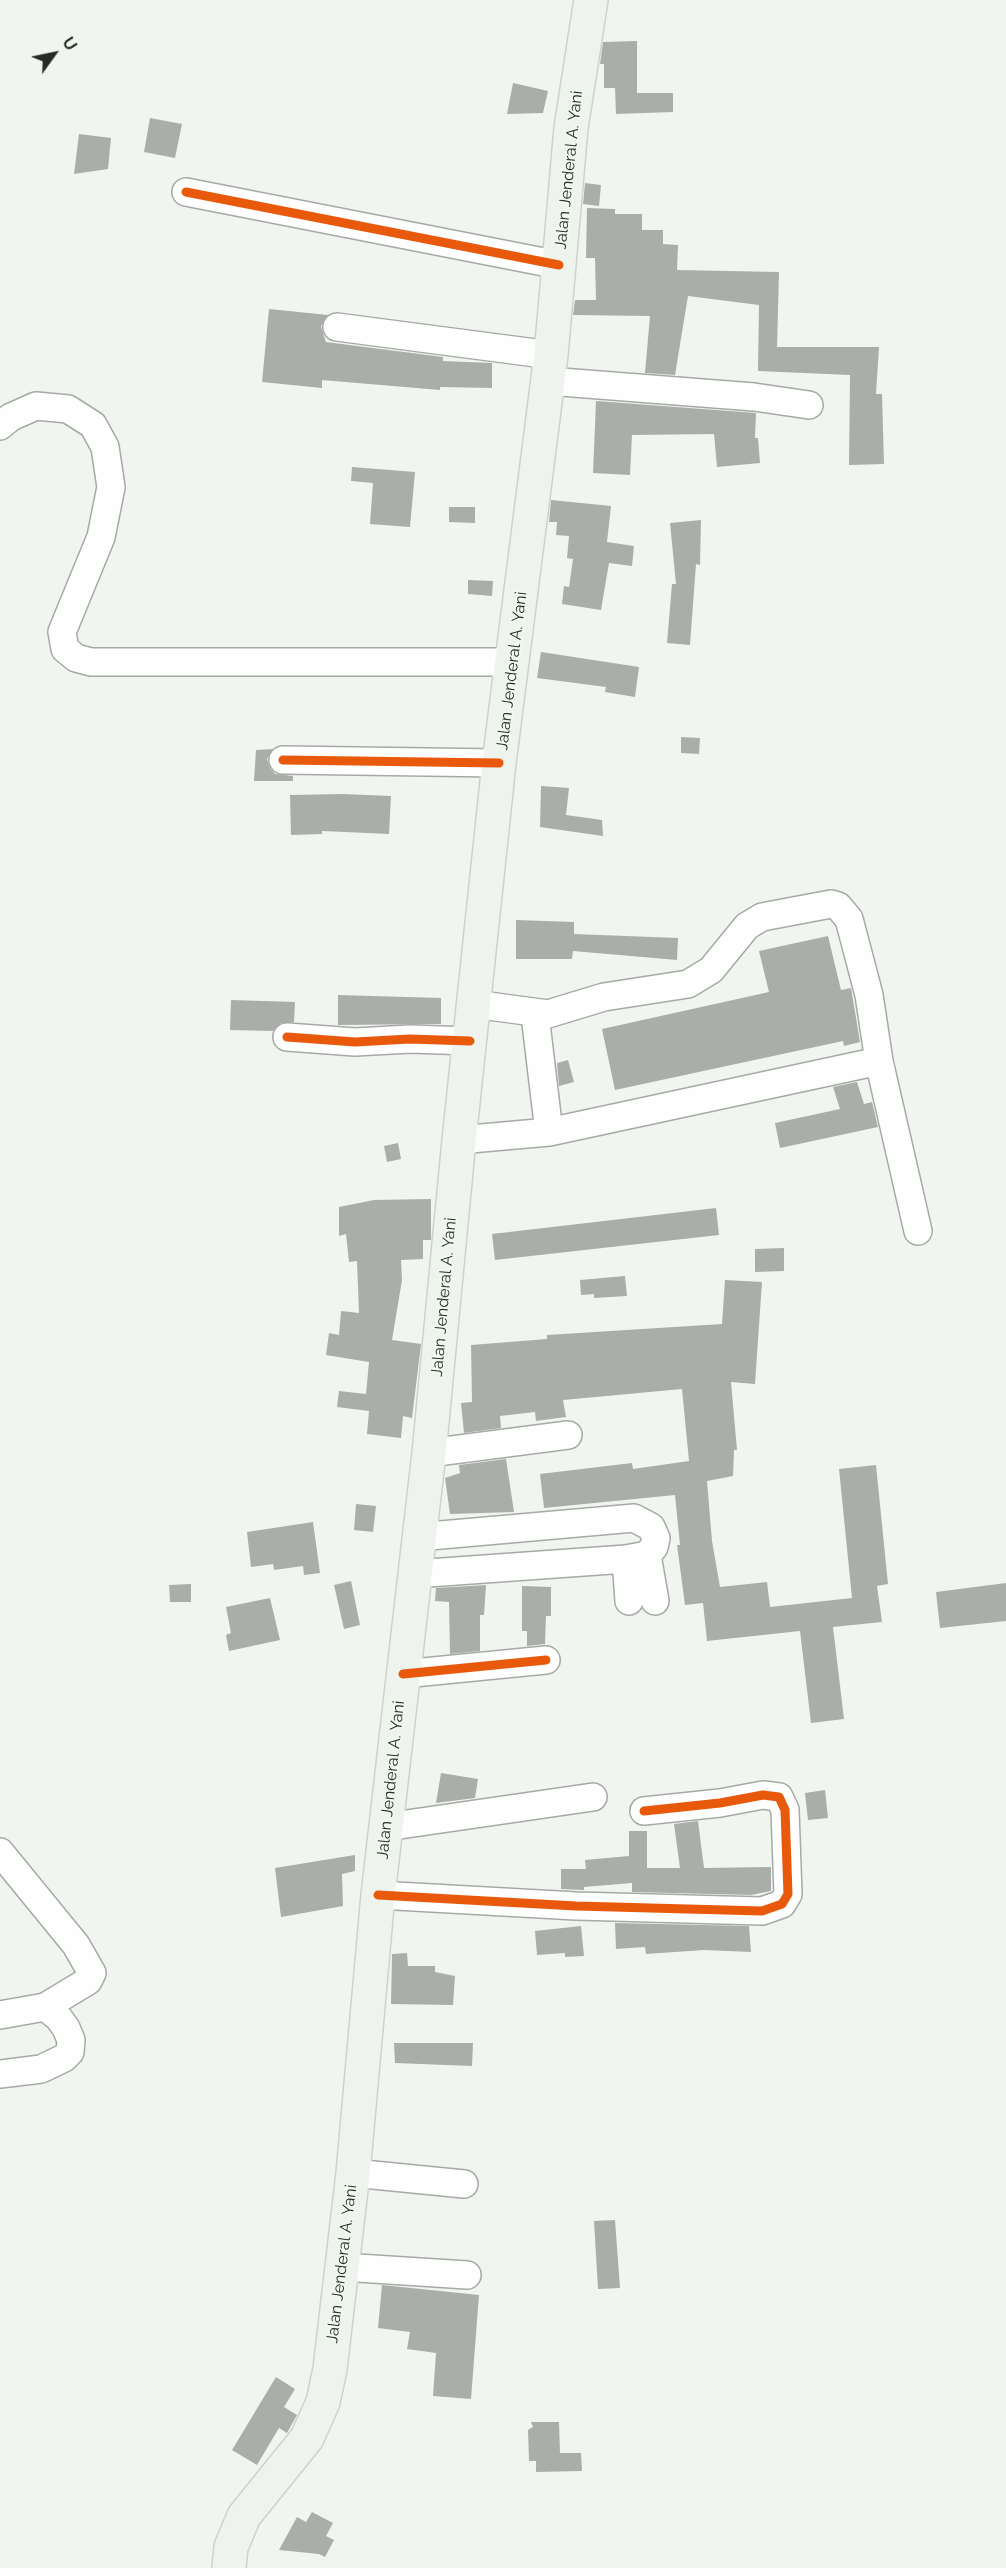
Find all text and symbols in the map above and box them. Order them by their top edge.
north arrow [24,24,84,84]
text: U [58,34,81,54]
street label: Jalan Jenderal A. Yani [551,90,587,250]
street label: Jalan Jenderal A. Yani [493,591,531,751]
street label: Jalan Jenderal A. Yani [427,1217,461,1377]
street label: Jalan Jenderal A. Yani [373,1700,409,1860]
street label: Jalan Jenderal A. Yani [323,2184,361,2344]

